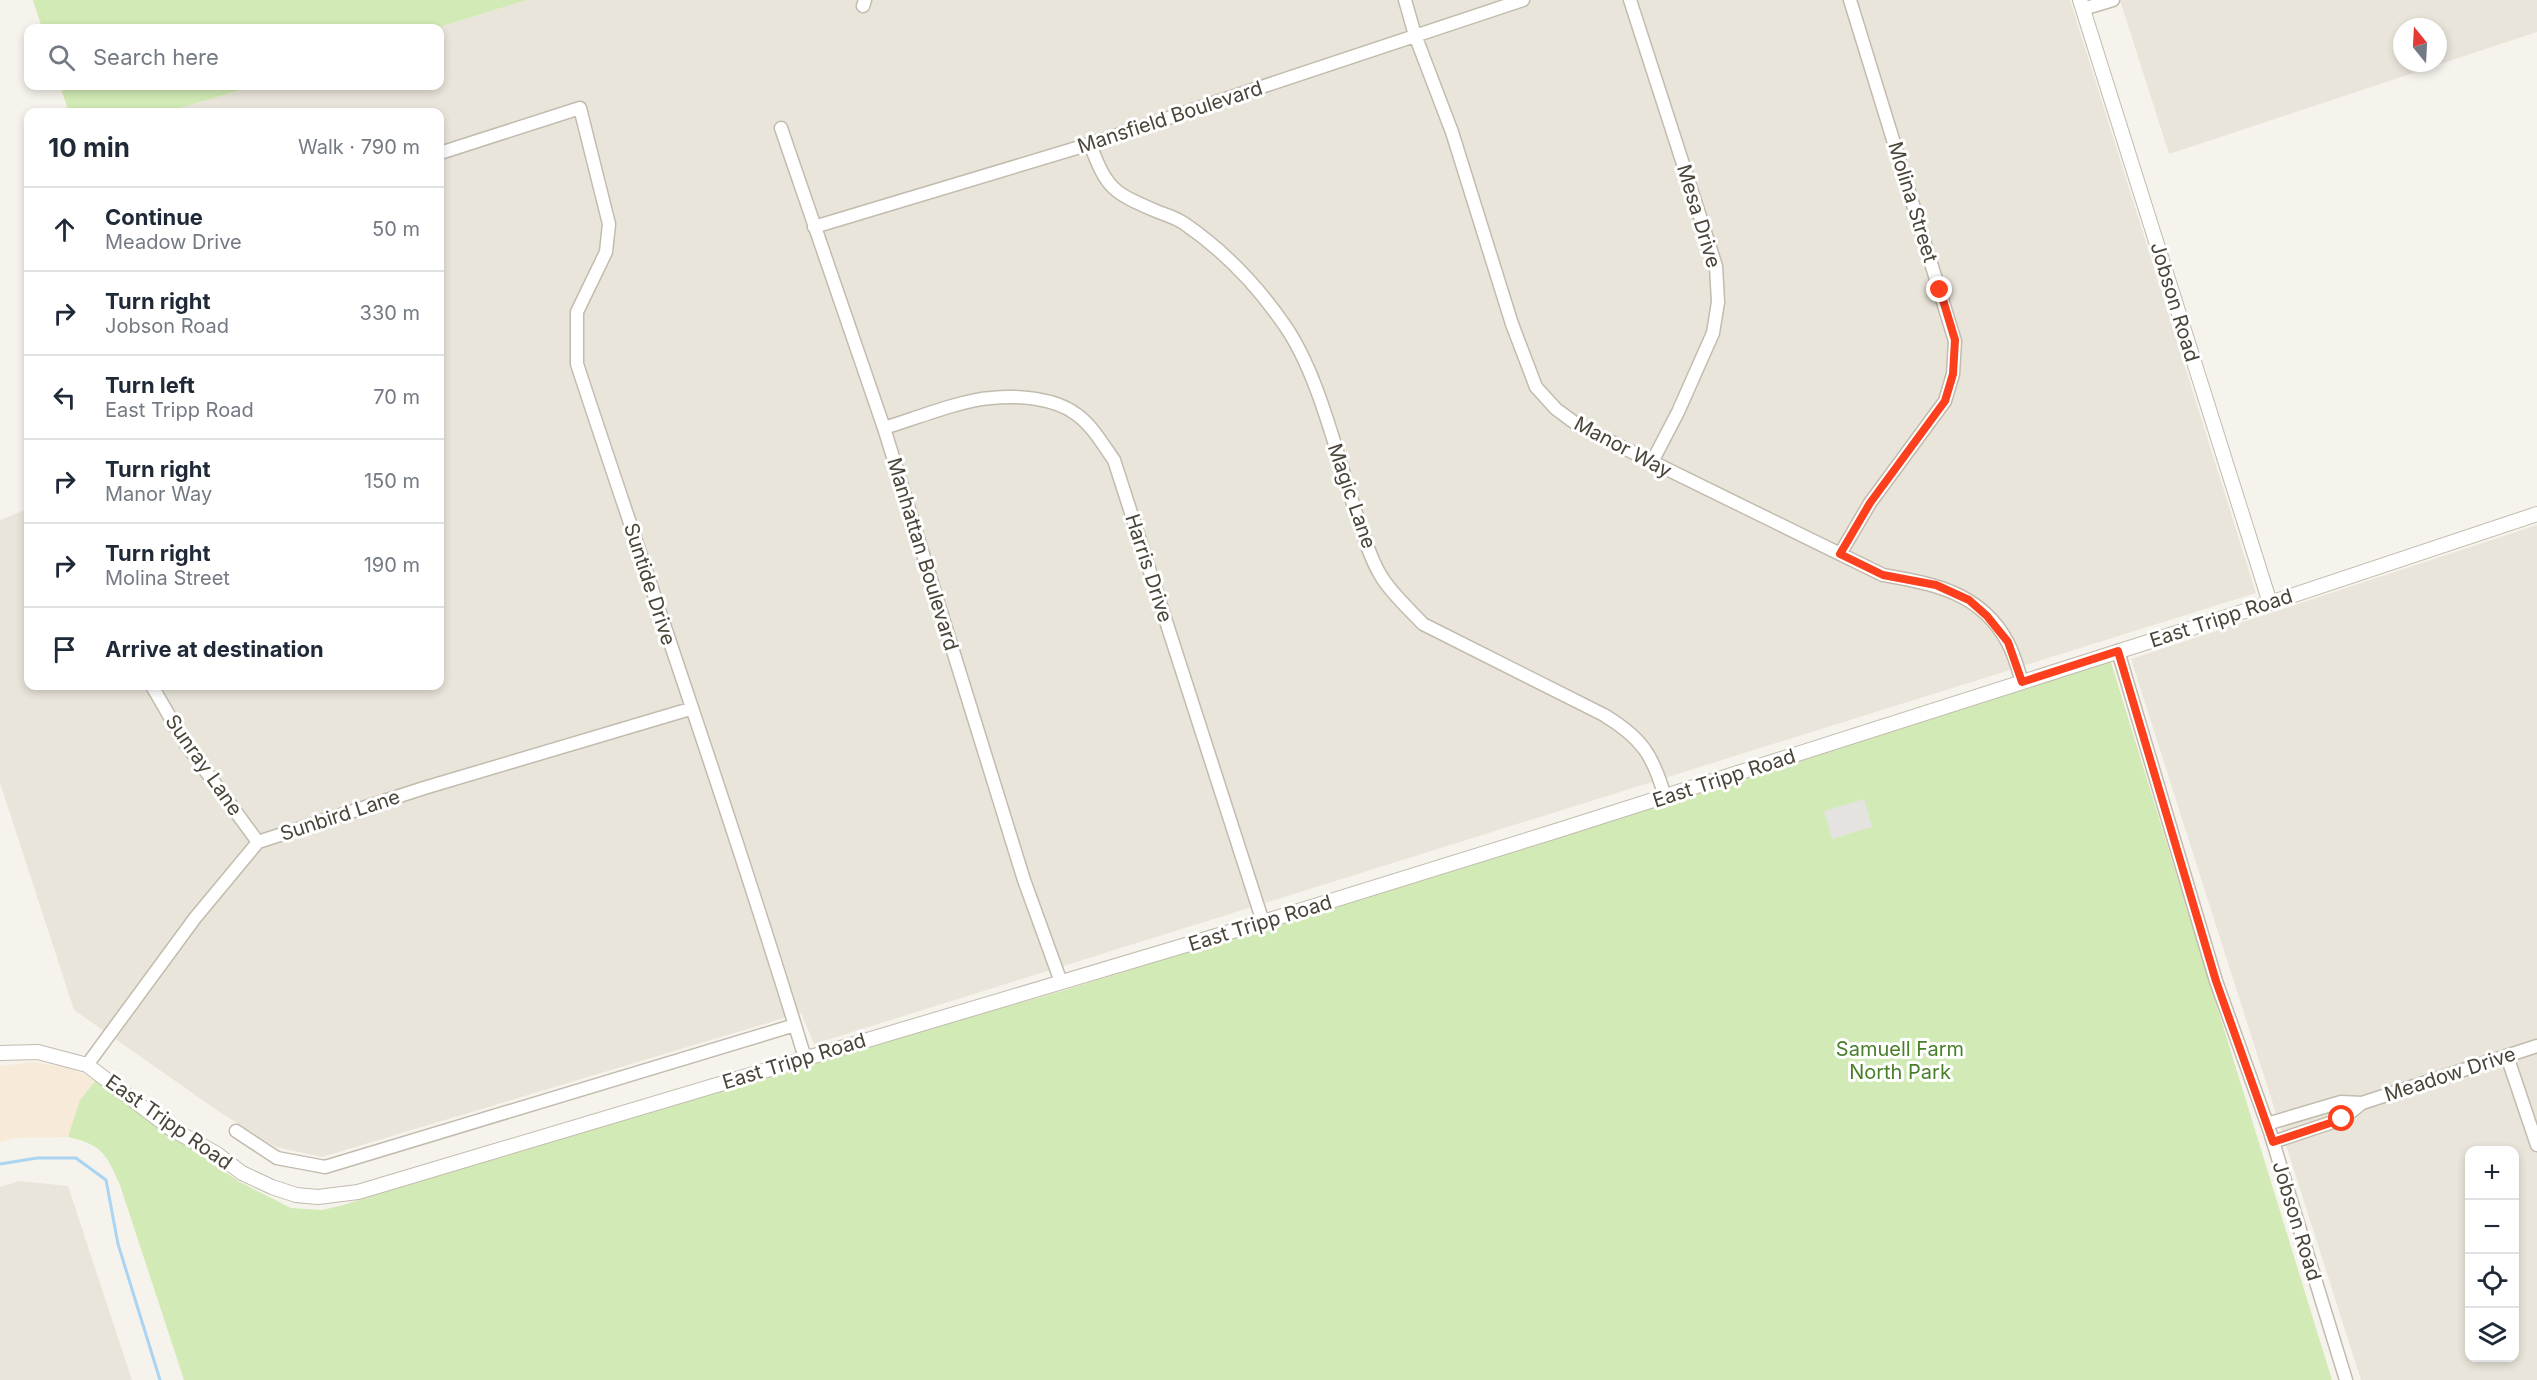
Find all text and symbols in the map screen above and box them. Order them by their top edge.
north arrow [2393,18,2447,72]
search box [24,24,444,90]
icon: search [45,41,78,74]
text: Search here [93,44,219,70]
street label: Mansfield Boulevard [1074,76,1266,158]
text: 10 min [48,132,130,163]
text: Walk · 790 m [298,135,420,159]
street label: Molina Street [1883,139,1943,266]
street label: Mesa Drive [1672,161,1726,271]
text: Continue [105,204,203,230]
icon: ahead [48,213,81,246]
text: 50 m [372,217,420,241]
text: Meadow Drive [105,230,242,254]
street label: Jobson Road [2145,239,2205,365]
route end [1926,276,1952,302]
text: Turn right [105,288,211,314]
icon: right [48,297,81,330]
text: 330 m [360,301,420,325]
text: Jobson Road [105,314,229,338]
text: Turn left [105,372,195,398]
icon: left [48,381,81,414]
text: 70 m [373,385,420,409]
text: East Tripp Road [105,398,254,422]
street label: Manor Way [1570,411,1676,483]
street label: Magic Lane [1323,440,1381,552]
street label: Manhattan Boulevard [882,455,964,653]
text: Turn right [105,456,211,482]
icon: right [48,465,81,498]
text: 150 m [364,469,420,493]
text: Manor Way [105,482,212,506]
street label: Harris Drive [1120,511,1178,625]
street label: Suntide Drive [619,520,681,648]
text: Turn right [105,540,211,566]
icon: right [48,549,81,582]
text: 190 m [364,553,420,577]
text: Molina Street [105,566,230,590]
street label: East Tripp Road [2147,584,2295,652]
icon: arrive [48,633,81,666]
text: Arrive at destination [105,636,324,662]
street label: Sunray Lane [160,710,248,820]
street label: East Tripp Road [1650,744,1798,812]
street label: Sunbird Lane [277,784,403,846]
street label: East Tripp Road [1185,890,1335,956]
street label: East Tripp Road [719,1028,869,1094]
park label: Samuell Farm North Park [1836,1037,1964,1084]
street label: Meadow Drive [2381,1041,2519,1107]
street label: East Tripp Road [101,1069,237,1175]
route start [2328,1105,2354,1131]
map controls [2465,1146,2519,1362]
button: + [2465,1146,2519,1200]
street label: Jobson Road [2267,1158,2327,1284]
button: − [2465,1200,2519,1254]
button: locate [2465,1254,2519,1308]
button: layers [2465,1308,2519,1362]

